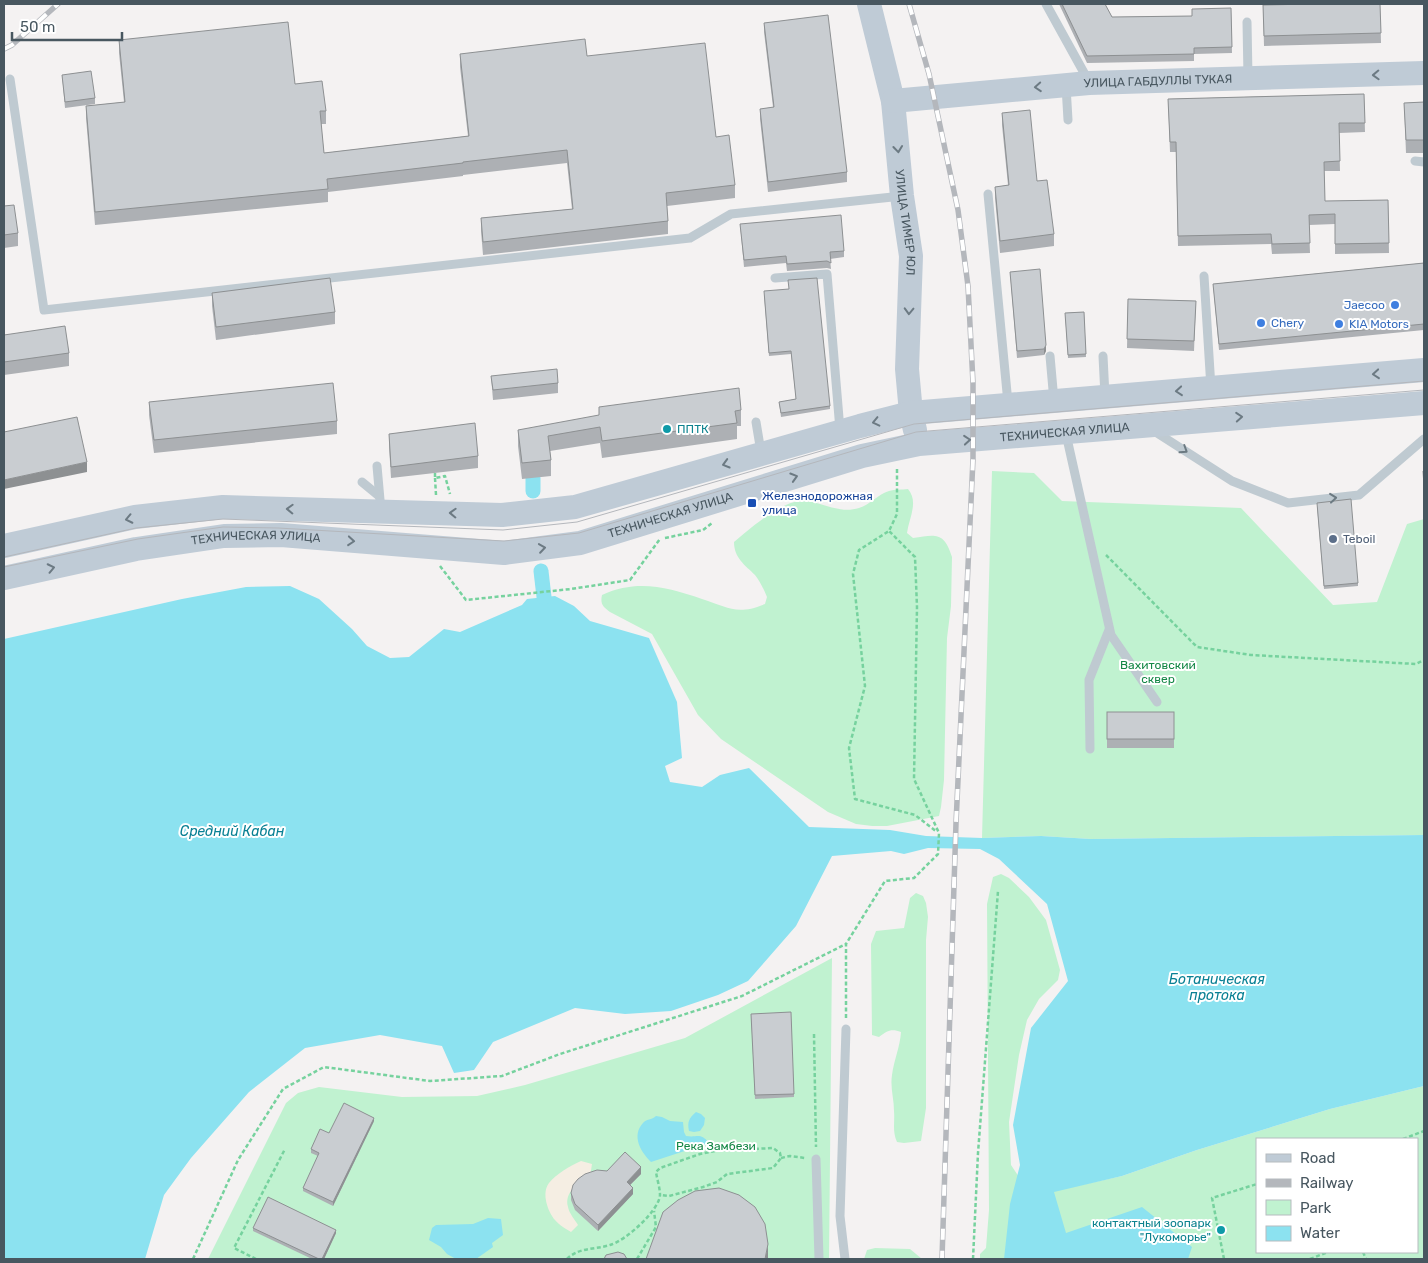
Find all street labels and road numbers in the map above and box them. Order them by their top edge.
street label: УЛИЦА ГАБДУЛЛЫ ТУКАЯ [1083,72,1233,90]
street label: УЛИЦА ТИМЕР ЮЛ [892,169,918,276]
street label: ТЕХНИЧЕСКАЯ УЛИЦА [999,420,1130,444]
street label: ТЕХНИЧЕСКАЯ УЛИЦА [606,489,734,541]
street label: ТЕХНИЧЕСКАЯ УЛИЦА [190,528,321,548]

